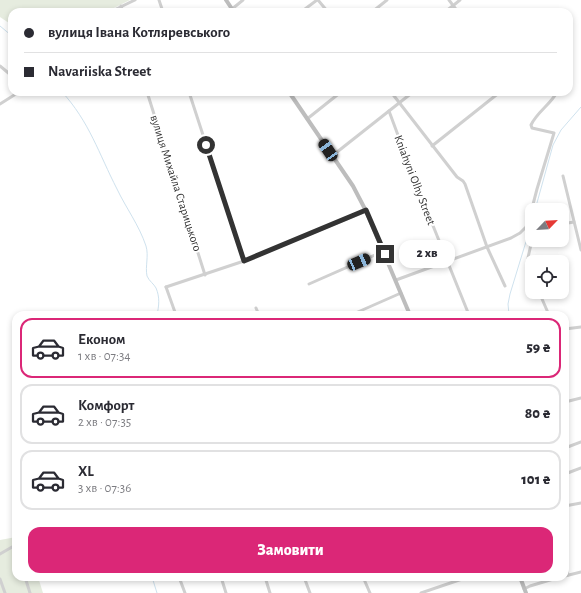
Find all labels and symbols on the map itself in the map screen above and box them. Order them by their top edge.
street label: вулиця Михайла Старицького [147,113,204,253]
street label: Kniahyni Olhy Street [391,133,438,227]
route start [197,136,215,154]
car [316,137,340,163]
north arrow [525,203,569,247]
callout: 2 хв [399,240,455,268]
route end [376,245,394,263]
car [346,252,372,272]

